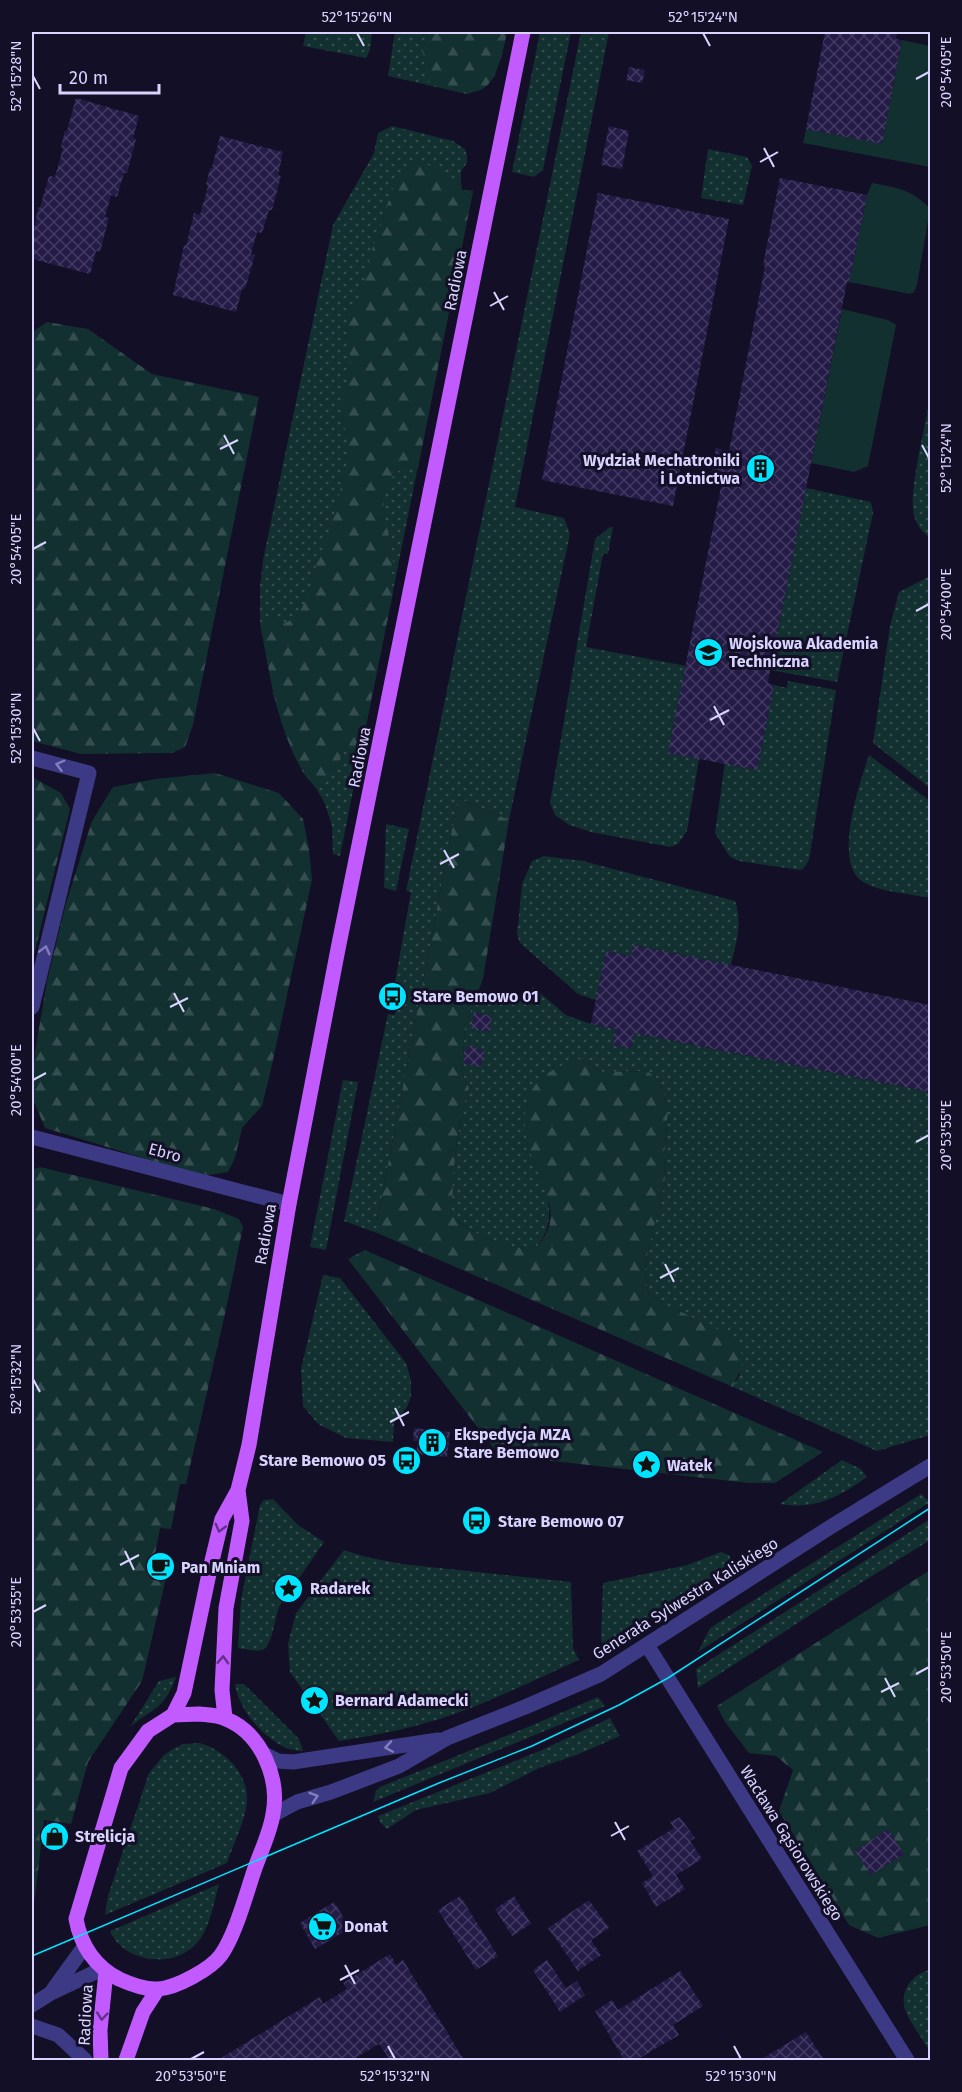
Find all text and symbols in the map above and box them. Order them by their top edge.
text: 52°15'26"N [322,8,392,26]
text: 52°15'24"N [668,8,738,26]
text: 20°54'05"E [937,37,955,107]
text: 52°15'28"N [7,40,25,112]
scale bar [60,57,159,95]
text: 20 m [69,67,108,89]
street label: Radiowa [440,248,471,312]
text: 52°15'24"N [937,423,955,493]
place label: Wydział Mechatroniki i Lotnictwa [583,451,740,488]
building icon: Wydział Mechatroniki i Lotnictwa [745,453,777,485]
text: 20°54'05"E [7,514,25,584]
text: 20°54'00"E [937,568,955,640]
place label: Wojskowa Akademia Techniczna [729,634,879,671]
school or university icon: Wojskowa Akademia Techniczna [692,636,724,668]
text: 52°15'30"N [7,692,25,764]
street label: Radiowa [344,725,375,789]
one-way arrow [55,760,65,773]
one-way arrow [38,945,51,955]
bus stop icon: Stare Bemowo 01 [376,980,408,1012]
place label: Stare Bemowo 01 [413,987,539,1006]
text: 20°54'00"E [7,1044,25,1116]
text: 20°53'55"E [937,1100,955,1170]
street label: Ebro [146,1139,183,1166]
street label: Radiowa [251,1202,280,1266]
text: 52°15'32"N [7,1344,25,1414]
place label: Ekspedycja MZA Stare Bemowo [454,1425,571,1462]
building icon: Ekspedycja MZA Stare Bemowo [417,1427,449,1459]
bus stop icon: Stare Bemowo 05 [391,1444,423,1476]
place icon: Watek [630,1449,662,1481]
place label: Stare Bemowo 05 [259,1451,386,1470]
place label: Watek [667,1456,713,1475]
bus stop icon: Stare Bemowo 07 [461,1505,493,1537]
place label: Stare Bemowo 07 [498,1512,624,1531]
one-way arrow [215,1522,227,1533]
street label: Generała Sylwestra Kaliskiego [589,1533,782,1664]
cafe icon: Pan Mniam [144,1551,176,1583]
place label: Pan Mniam [181,1558,260,1577]
place icon: Radarek [273,1572,305,1604]
text: 20°53'55"E [7,1577,25,1647]
place label: Radarek [310,1579,371,1598]
text: 20°53'50"E [937,1631,955,1703]
one-way arrow [217,1655,230,1664]
place icon: Bernard Adamecki [298,1684,330,1716]
place label: Bernard Adamecki [335,1691,469,1710]
one-way arrow [385,1740,394,1752]
street label: Wacława Gąsiorowskiego [735,1762,847,1925]
one-way arrow [308,1792,319,1804]
shop icon: Strelicja [38,1820,70,1852]
place label: Strelicja [75,1827,136,1846]
supermarket icon: Donat [307,1910,339,1942]
place label: Donat [344,1917,389,1936]
street label: Radiowa [74,1984,97,2046]
one-way arrow [96,2012,109,2021]
text: 20°53'50"E [155,2067,227,2085]
text: 52°15'32"N [360,2067,430,2085]
text: 52°15'30"N [705,2067,777,2085]

